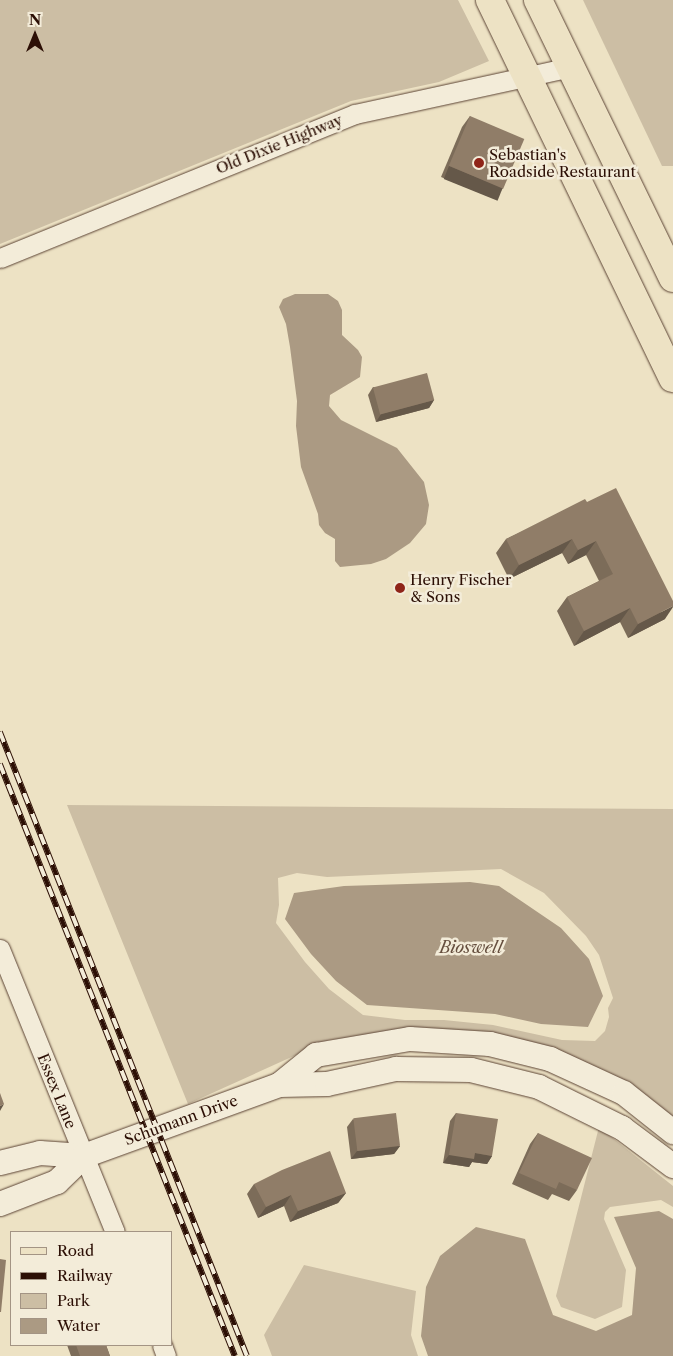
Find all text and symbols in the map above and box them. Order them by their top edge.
north arrow [10,10,60,60]
text: N [29,11,41,29]
street label: Old Dixie Highway [213,110,345,178]
place label: Sebastian's Roadside Restaurant [489,145,636,180]
marker: Sebastian's Roadside Restaurant [473,157,485,169]
place label: Henry Fischer & Sons [410,570,512,605]
marker: Henry Fischer & Sons [394,582,406,594]
water label: Bioswell [439,937,503,957]
street label: Essex Lane [34,1051,80,1131]
street label: Schumann Drive [122,1091,240,1149]
legend [10,1231,172,1346]
text: Road [57,1241,94,1260]
text: Railway [57,1266,113,1285]
text: Park [57,1291,90,1310]
text: Water [57,1316,100,1335]

